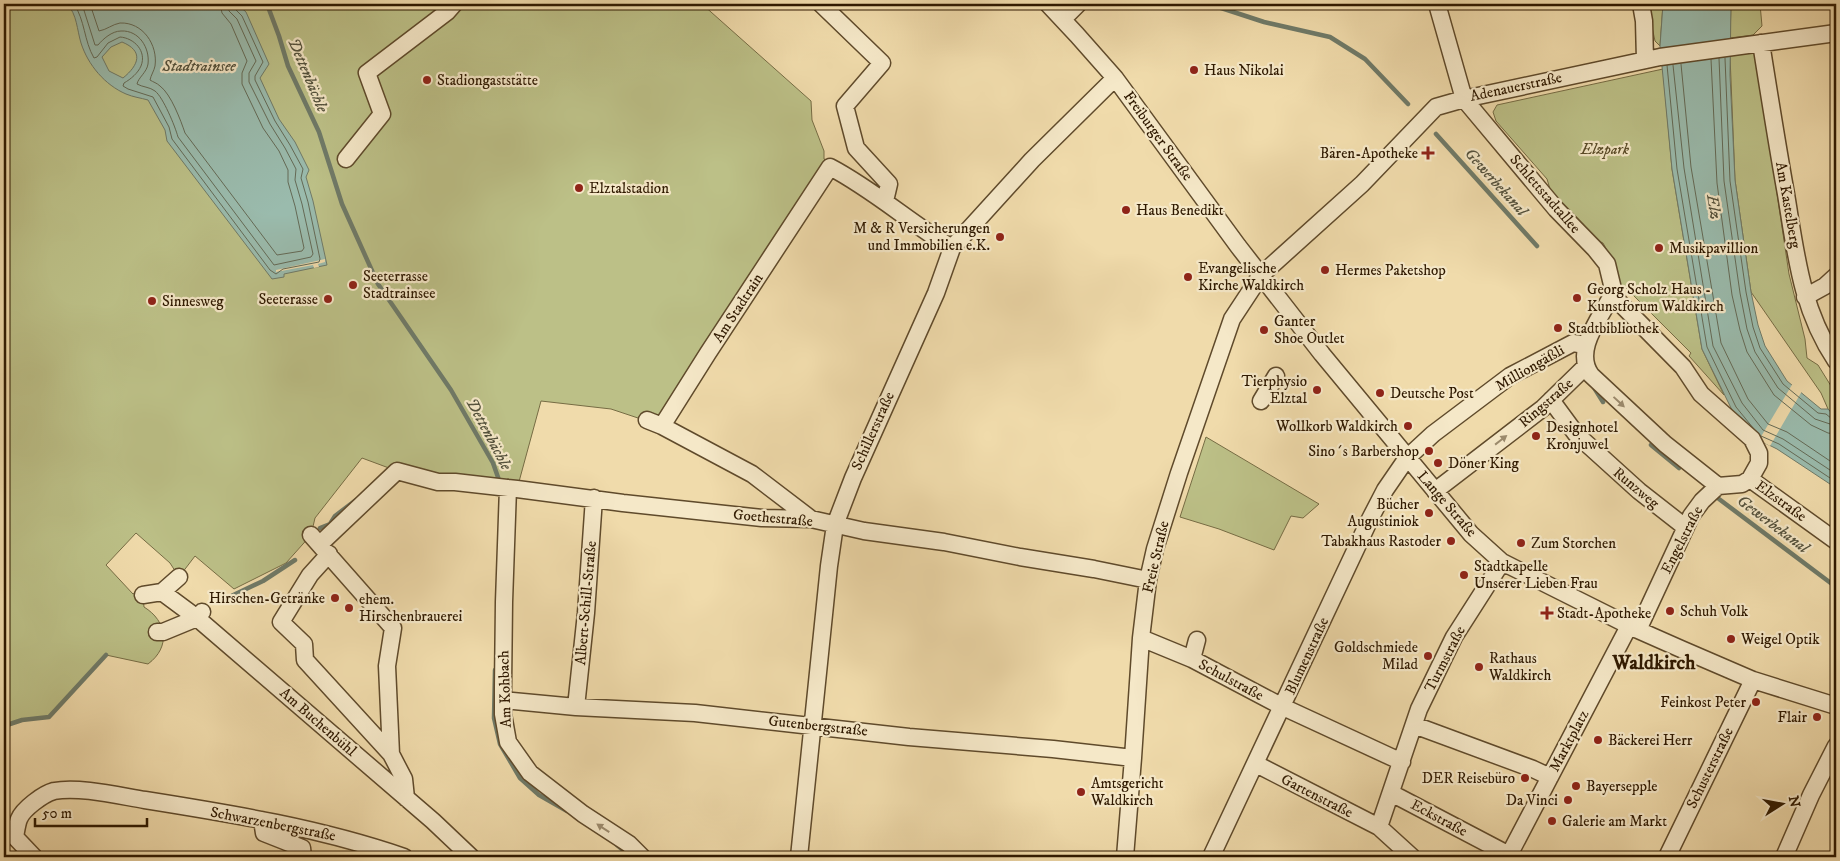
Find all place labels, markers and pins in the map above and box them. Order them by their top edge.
place label: Haus Nikolai [1204,61,1284,80]
marker: Haus Nikolai [1188,64,1200,76]
place label: Stadiongaststätte [437,71,538,90]
marker: Stadiongaststätte [421,74,433,86]
place label: Bären-Apotheke [1320,144,1418,163]
marker: Bären-Apotheke [1422,147,1434,159]
place label: Elztalstadion [589,179,669,198]
marker: Elztalstadion [573,182,585,194]
place label: Haus Benedikt [1136,201,1224,220]
marker: Haus Benedikt [1120,204,1132,216]
place label: M & R Versicherungen und Immobilien e.K. [853,219,990,255]
marker: M & R Versicherungen und Immobilien e.K. [994,231,1006,243]
place label: Musikpavillion [1669,239,1758,258]
marker: Musikpavillion [1653,242,1665,254]
place label: Evangelische Kirche Waldkirch [1198,259,1304,295]
place label: Hermes Paketshop [1335,261,1446,280]
marker: Hermes Paketshop [1319,264,1331,276]
place label: Seeterrasse Stadtrainsee [363,267,435,303]
marker: Evangelische Kirche Waldkirch [1182,271,1194,283]
marker: Seeterrasse Stadtrainsee [347,279,359,291]
place label: Georg Scholz Haus - Kunstforum Waldkirch [1587,280,1724,316]
place label: Seeterasse [259,290,318,309]
place label: Sinnesweg [162,292,224,311]
marker: Georg Scholz Haus - Kunstforum Waldkirch [1571,292,1583,304]
marker: Seeterasse [322,293,334,305]
marker: Sinnesweg [146,295,158,307]
place label: Ganter Shoe Outlet [1274,312,1345,348]
place label: Stadtbibliothek [1568,319,1660,338]
marker: Stadtbibliothek [1552,322,1564,334]
marker: Ganter Shoe Outlet [1258,324,1270,336]
place label: Tierphysio Elztal [1242,372,1307,408]
marker: Tierphysio Elztal [1311,384,1323,396]
place label: Deutsche Post [1390,384,1474,403]
marker: Deutsche Post [1374,387,1386,399]
place label: Wollkorb Waldkirch [1275,417,1398,436]
place label: Designhotel Kronjuwel [1546,418,1619,454]
marker: Wollkorb Waldkirch [1402,420,1414,432]
marker: Designhotel Kronjuwel [1530,430,1542,442]
place label: Sino´s Barbershop [1308,442,1419,461]
marker: Sino´s Barbershop [1423,445,1435,457]
place label: Döner King [1448,454,1520,473]
marker: Döner King [1432,457,1444,469]
place label: Bücher Augustiniok [1348,495,1420,531]
marker: Bücher Augustiniok [1423,507,1435,519]
place label: Tabakhaus Rastoder [1321,532,1441,551]
place label: Zum Storchen [1531,534,1616,553]
marker: Tabakhaus Rastoder [1445,535,1457,547]
marker: Zum Storchen [1515,537,1527,549]
place label: Stadtkapelle Unserer Lieben Frau [1474,557,1598,593]
marker: Stadtkapelle Unserer Lieben Frau [1458,569,1470,581]
place label: Hirschen-Getränke [209,589,325,608]
place label: ehem. Hirschenbrauerei [359,590,463,626]
marker: Hirschen-Getränke [329,592,341,604]
marker: ehem. Hirschenbrauerei [343,602,355,614]
place label: Schuh Volk [1680,602,1749,621]
place label: Stadt-Apotheke [1557,604,1651,623]
marker: Schuh Volk [1664,605,1676,617]
marker: Stadt-Apotheke [1541,607,1553,619]
place label: Weigel Optik [1740,630,1820,649]
marker: Weigel Optik [1725,633,1737,645]
place label: Goldschmiede Milad [1334,638,1419,674]
place label: Rathaus Waldkirch [1488,649,1551,685]
marker: Goldschmiede Milad [1422,650,1434,662]
marker: Rathaus Waldkirch [1473,661,1485,673]
place label: Feinkost Peter [1660,693,1746,712]
marker: Feinkost Peter [1750,696,1762,708]
place label: Flair [1777,708,1807,727]
marker: Flair [1811,711,1823,723]
place label: Bäckerei Herr [1608,731,1693,750]
marker: Bäckerei Herr [1592,734,1604,746]
place label: DER Reisebüro [1422,769,1515,788]
marker: DER Reisebüro [1519,772,1531,784]
place label: Amtsgericht Waldkirch [1090,774,1164,810]
place label: Bayersepple [1586,777,1658,796]
marker: Bayersepple [1570,780,1582,792]
marker: Amtsgericht Waldkirch [1075,786,1087,798]
place label: Da Vinci [1506,791,1558,810]
marker: Da Vinci [1562,794,1574,806]
place label: Galerie am Markt [1562,812,1667,831]
marker: Galerie am Markt [1546,815,1558,827]

